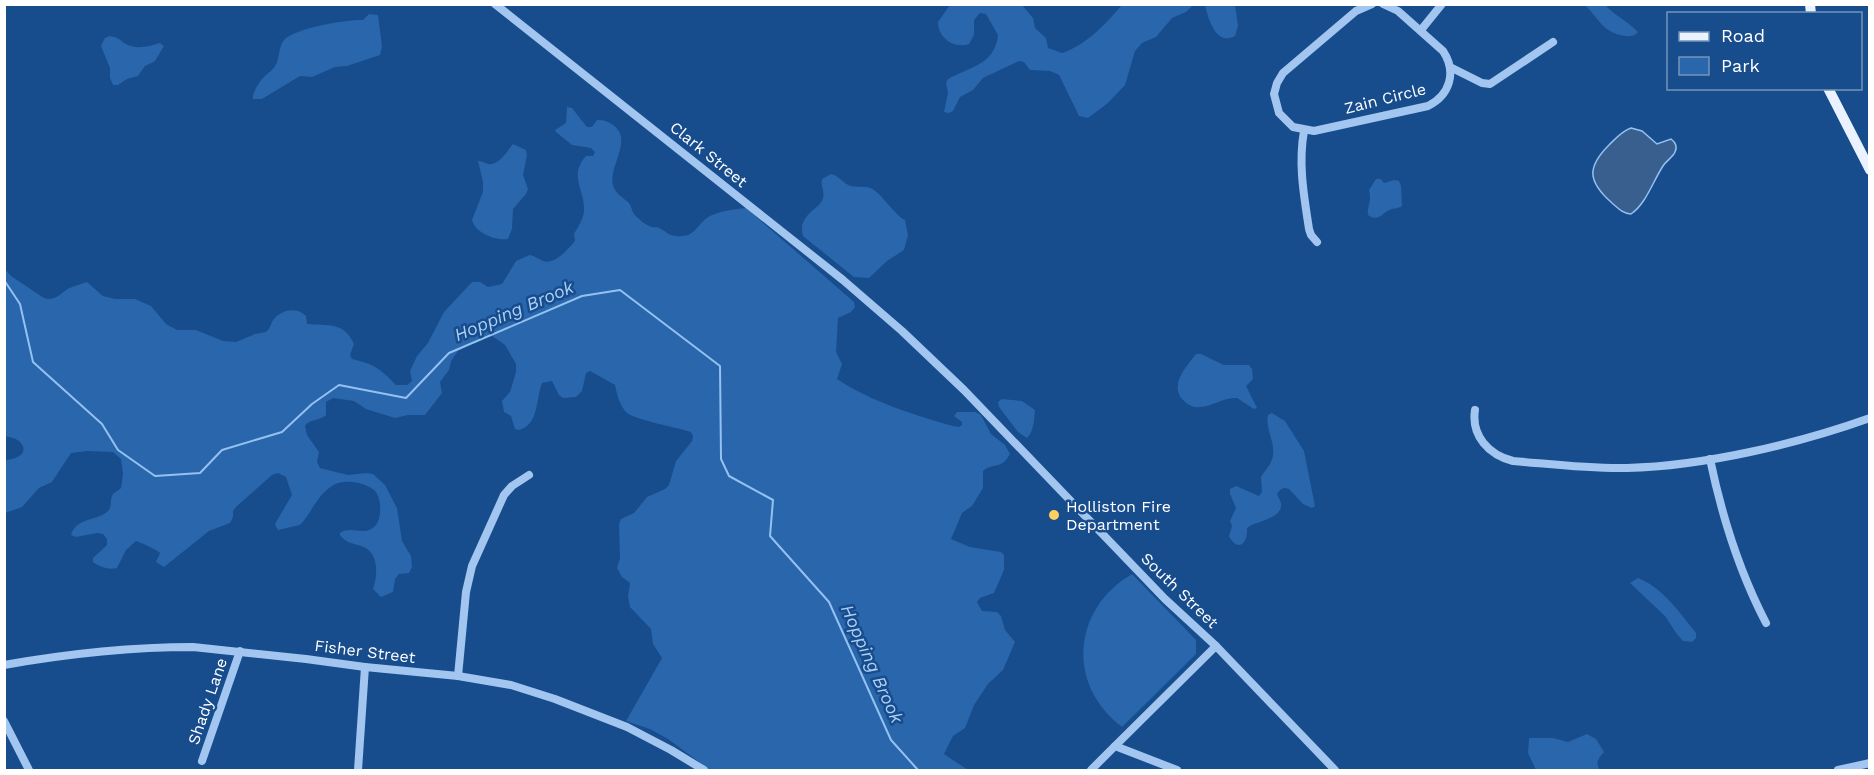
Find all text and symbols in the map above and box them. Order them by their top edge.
legend [1667,12,1862,90]
text: Road [1721,25,1765,46]
text: Park [1721,55,1760,76]
street label: Zain Circle [1342,79,1428,118]
street label: Clark Street [666,117,751,191]
water label: Hopping Brook [451,275,578,345]
place label: Holliston Fire Department [1066,497,1171,534]
marker: Holliston Fire Department [1047,508,1061,522]
street label: South Street [1137,549,1222,632]
water label: Hopping Brook [837,601,909,727]
street label: Fisher Street [313,636,417,667]
street label: Shady Lane [184,655,231,747]

